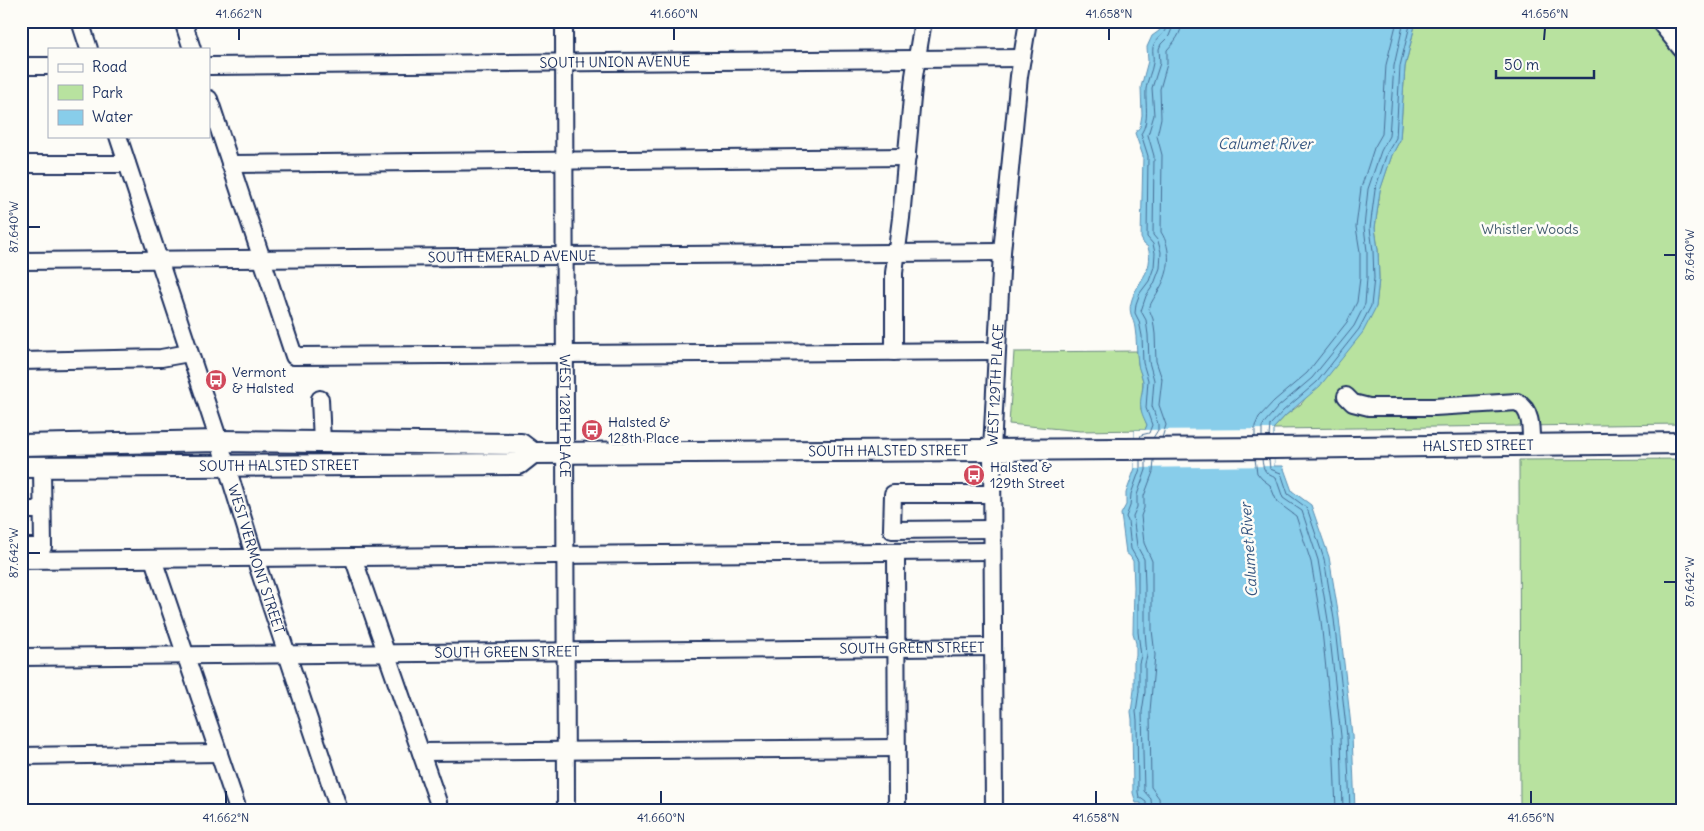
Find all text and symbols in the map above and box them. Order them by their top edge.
text: 41.662°N [216,6,262,21]
text: 41.660°N [650,6,698,21]
text: 41.658°N [1085,6,1133,21]
text: 41.656°N [1521,6,1569,21]
legend [48,48,210,138]
scale bar [1496,48,1594,80]
street label: SOUTH UNION AVENUE [539,52,691,72]
text: 50 m [1504,55,1539,74]
text: Road [92,57,127,76]
text: Park [92,83,123,102]
text: Water [92,107,133,126]
water label: Calumet River [1218,134,1314,153]
text: 87.640°W [6,201,21,253]
park label: Whistler Woods [1481,220,1579,238]
text: 87.640°W [1682,229,1697,281]
street label: SOUTH EMERALD AVENUE [428,247,596,266]
street label: WEST 129TH PLACE [983,323,1007,447]
street label: WEST 128TH PLACE [556,354,574,478]
place label: Vermont & Halsted [232,363,294,397]
bus stop icon: Vermont & Halsted [204,368,228,392]
place label: Halsted & 128th Place [608,413,679,447]
bus stop icon: Halsted & 128th Place [580,418,604,442]
street label: HALSTED STREET [1423,436,1534,455]
street label: SOUTH HALSTED STREET [808,441,968,460]
street label: SOUTH HALSTED STREET [199,456,359,475]
place label: Halsted & 129th Street [990,458,1065,492]
bus stop icon: Halsted & 129th Street [962,463,986,487]
street label: WEST VERMONT STREET [224,482,289,636]
water label: Calumet River [1236,500,1261,598]
text: 87.642°W [6,528,21,578]
text: 87.642°W [1682,557,1697,607]
street label: SOUTH GREEN STREET [839,638,985,658]
street label: SOUTH GREEN STREET [434,642,580,662]
text: 41.662°N [203,810,249,825]
text: 41.660°N [637,810,685,825]
text: 41.658°N [1072,810,1120,825]
text: 41.656°N [1507,810,1555,825]

